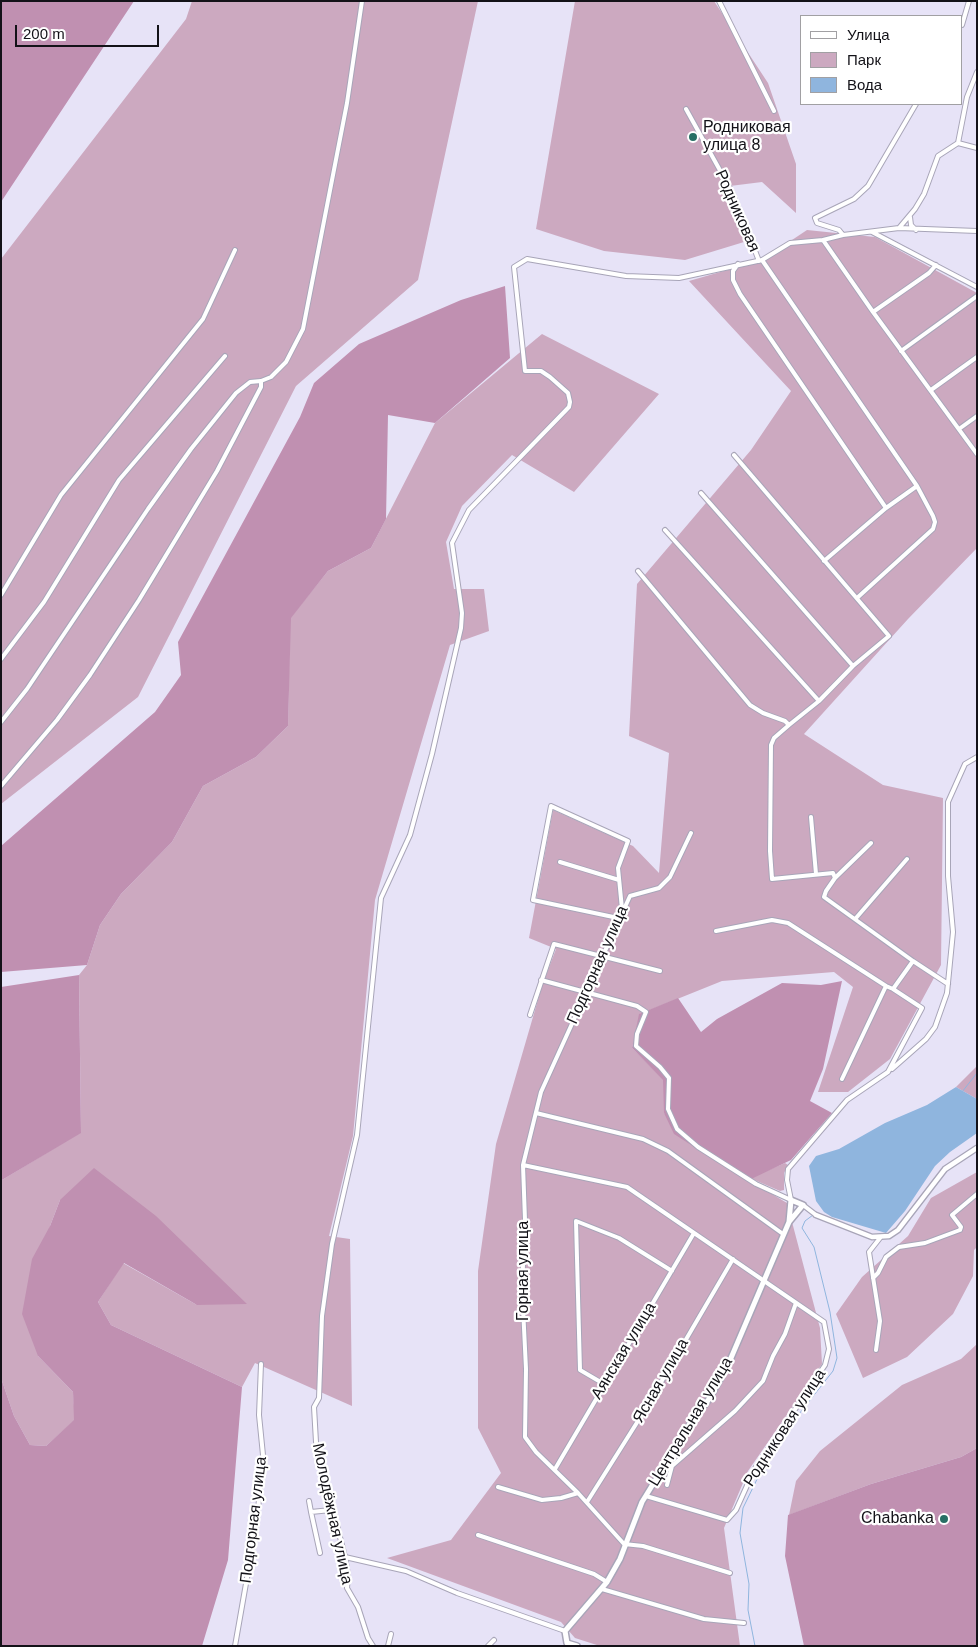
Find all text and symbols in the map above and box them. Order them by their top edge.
scale bar [18,15,161,47]
legend [800,15,963,105]
text: 200 m [23,25,65,42]
text: Улица [847,26,890,43]
text: Парк [847,51,881,68]
text: Вода [847,76,882,93]
place label: Родниковая улица 8 [703,118,791,156]
marker: Родниковая улица 8 [687,131,699,143]
street label: Родниковая [710,167,764,255]
street label: Подгорная улица [563,903,633,1027]
street label: Горная улица [514,1221,534,1321]
street label: Аянская улица [588,1299,660,1403]
street label: Ясная улица [629,1335,693,1427]
street label: Центральная улица [645,1354,737,1490]
street label: Родниковая улица [740,1366,830,1490]
street label: Молодёжная улица [308,1442,356,1586]
street label: Подгорная улица [237,1456,271,1584]
place label: Chabanka [861,1509,934,1529]
marker: Chabanka [938,1513,950,1525]

